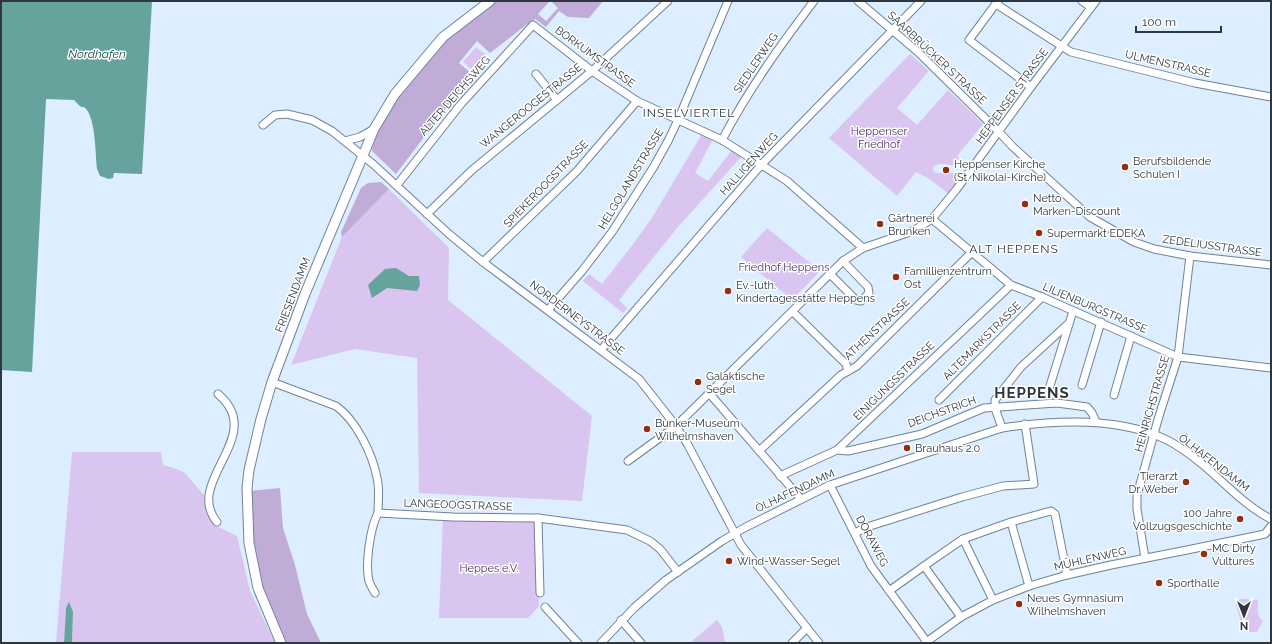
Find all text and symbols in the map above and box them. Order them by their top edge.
scale bar [1136,8,1221,34]
street label: SAARBRÜCKER STRASSE [885,9,989,107]
text: 100 m [1142,15,1176,29]
street label: BORKUMSTRASSE [552,24,638,91]
street label: SIEDLERWEG [731,30,781,96]
street label: HEPPENSER STRASSE [973,45,1051,146]
water label: Nordhafen [68,47,126,61]
street label: ULMENSTRASSE [1124,48,1212,80]
street label: ALTER DEICHSWEG [417,53,493,139]
street label: WANGEROOGESTRASSE [477,61,585,151]
district label: INSELVIERTEL [643,106,735,120]
park label: Heppenser Friedhof [851,125,907,151]
street label: HELGOLANDSTRASSE [596,126,666,232]
street label: HALLIGENWEG [717,130,781,198]
street label: SPIEKEROOGSTRASSE [501,137,591,230]
place label: Berufsbildende Schulen I [1133,155,1212,181]
place label: Heppenser Kirche (St. Nikolai-Kirche) [954,158,1046,184]
marker: Berufsbildende Schulen I [1120,162,1130,172]
marker: Heppenser Kirche (St. Nikolai-Kirche) [941,165,951,175]
place label: Netto Marken-Discount [1033,192,1120,218]
marker: Netto Marken-Discount [1020,199,1030,209]
place label: Gärtnerei Brunken [888,212,935,238]
marker: Gärtnerei Brunken [875,219,885,229]
place label: Supermarkt EDEKA [1047,227,1146,240]
marker: Supermarkt EDEKA [1034,228,1044,238]
street label: ZEDELIUSSTRASSE [1161,233,1263,259]
district label: ALT HEPPENS [969,242,1059,256]
street label: FRIESENDAMM [273,256,313,334]
park label: Friedhof Heppens [739,261,829,274]
place label: Famillienzentrum Ost [904,265,992,291]
marker: Famillienzentrum Ost [891,272,901,282]
street label: NORDERNEYSTRASSE [527,278,627,358]
place label: Ev.-luth. Kindertagesstätte Heppens [736,279,875,305]
street label: LILIENBURGSTRASSE [1041,280,1149,336]
marker: Ev.-luth. Kindertagesstätte Heppens [723,286,733,296]
street label: ATHENSTRASSE [842,295,913,363]
street label: ALTEMARKSTRASSE [940,299,1024,383]
street label: EINIGUNGSSTRASSE [851,339,937,423]
street label: HEINRICHSTRASSE [1132,354,1172,454]
place label: Galaktische Segel [706,370,766,396]
marker: Galaktische Segel [693,377,703,387]
district label: HEPPENS [994,384,1070,402]
street label: DEICHSTRICH [906,394,978,430]
place label: Bunker-Museum Wilhelmshaven [655,417,740,443]
marker: Bunker-Museum Wilhelmshaven [642,424,652,434]
street label: ÖLHAFENDAMM [1176,431,1252,495]
place label: Brauhaus 2.0 [915,442,981,455]
marker: Brauhaus 2.0 [902,443,912,453]
street label: ÖLHAFENDAMM [753,467,837,515]
place label: Tierarzt Dr. Weber [1129,470,1178,496]
marker: Tierarzt Dr. Weber [1181,477,1191,487]
street label: LANGEOOGSTRASSE [403,497,513,513]
place label: 100 Jahre Vollzugsgeschichte [1133,507,1233,533]
street label: DORAWEG [853,513,891,569]
marker: 100 Jahre Vollzugsgeschichte [1235,514,1245,524]
place label: MC Dirty Vultures [1212,542,1256,568]
street label: MÜHLENWEG [1053,544,1127,574]
marker: MC Dirty Vultures [1199,549,1209,559]
place label: Wind-Wasser-Segel [737,555,840,568]
marker: Wind-Wasser-Segel [724,556,734,566]
park label: Heppes e.V. [459,562,519,575]
place label: Sporthalle [1167,577,1220,590]
marker: Sporthalle [1154,578,1164,588]
place label: Neues Gymnasium Wilhelmshaven [1027,592,1124,618]
north arrow [1224,596,1264,636]
marker: Neues Gymnasium Wilhelmshaven [1014,599,1024,609]
text: N [1240,619,1248,632]

